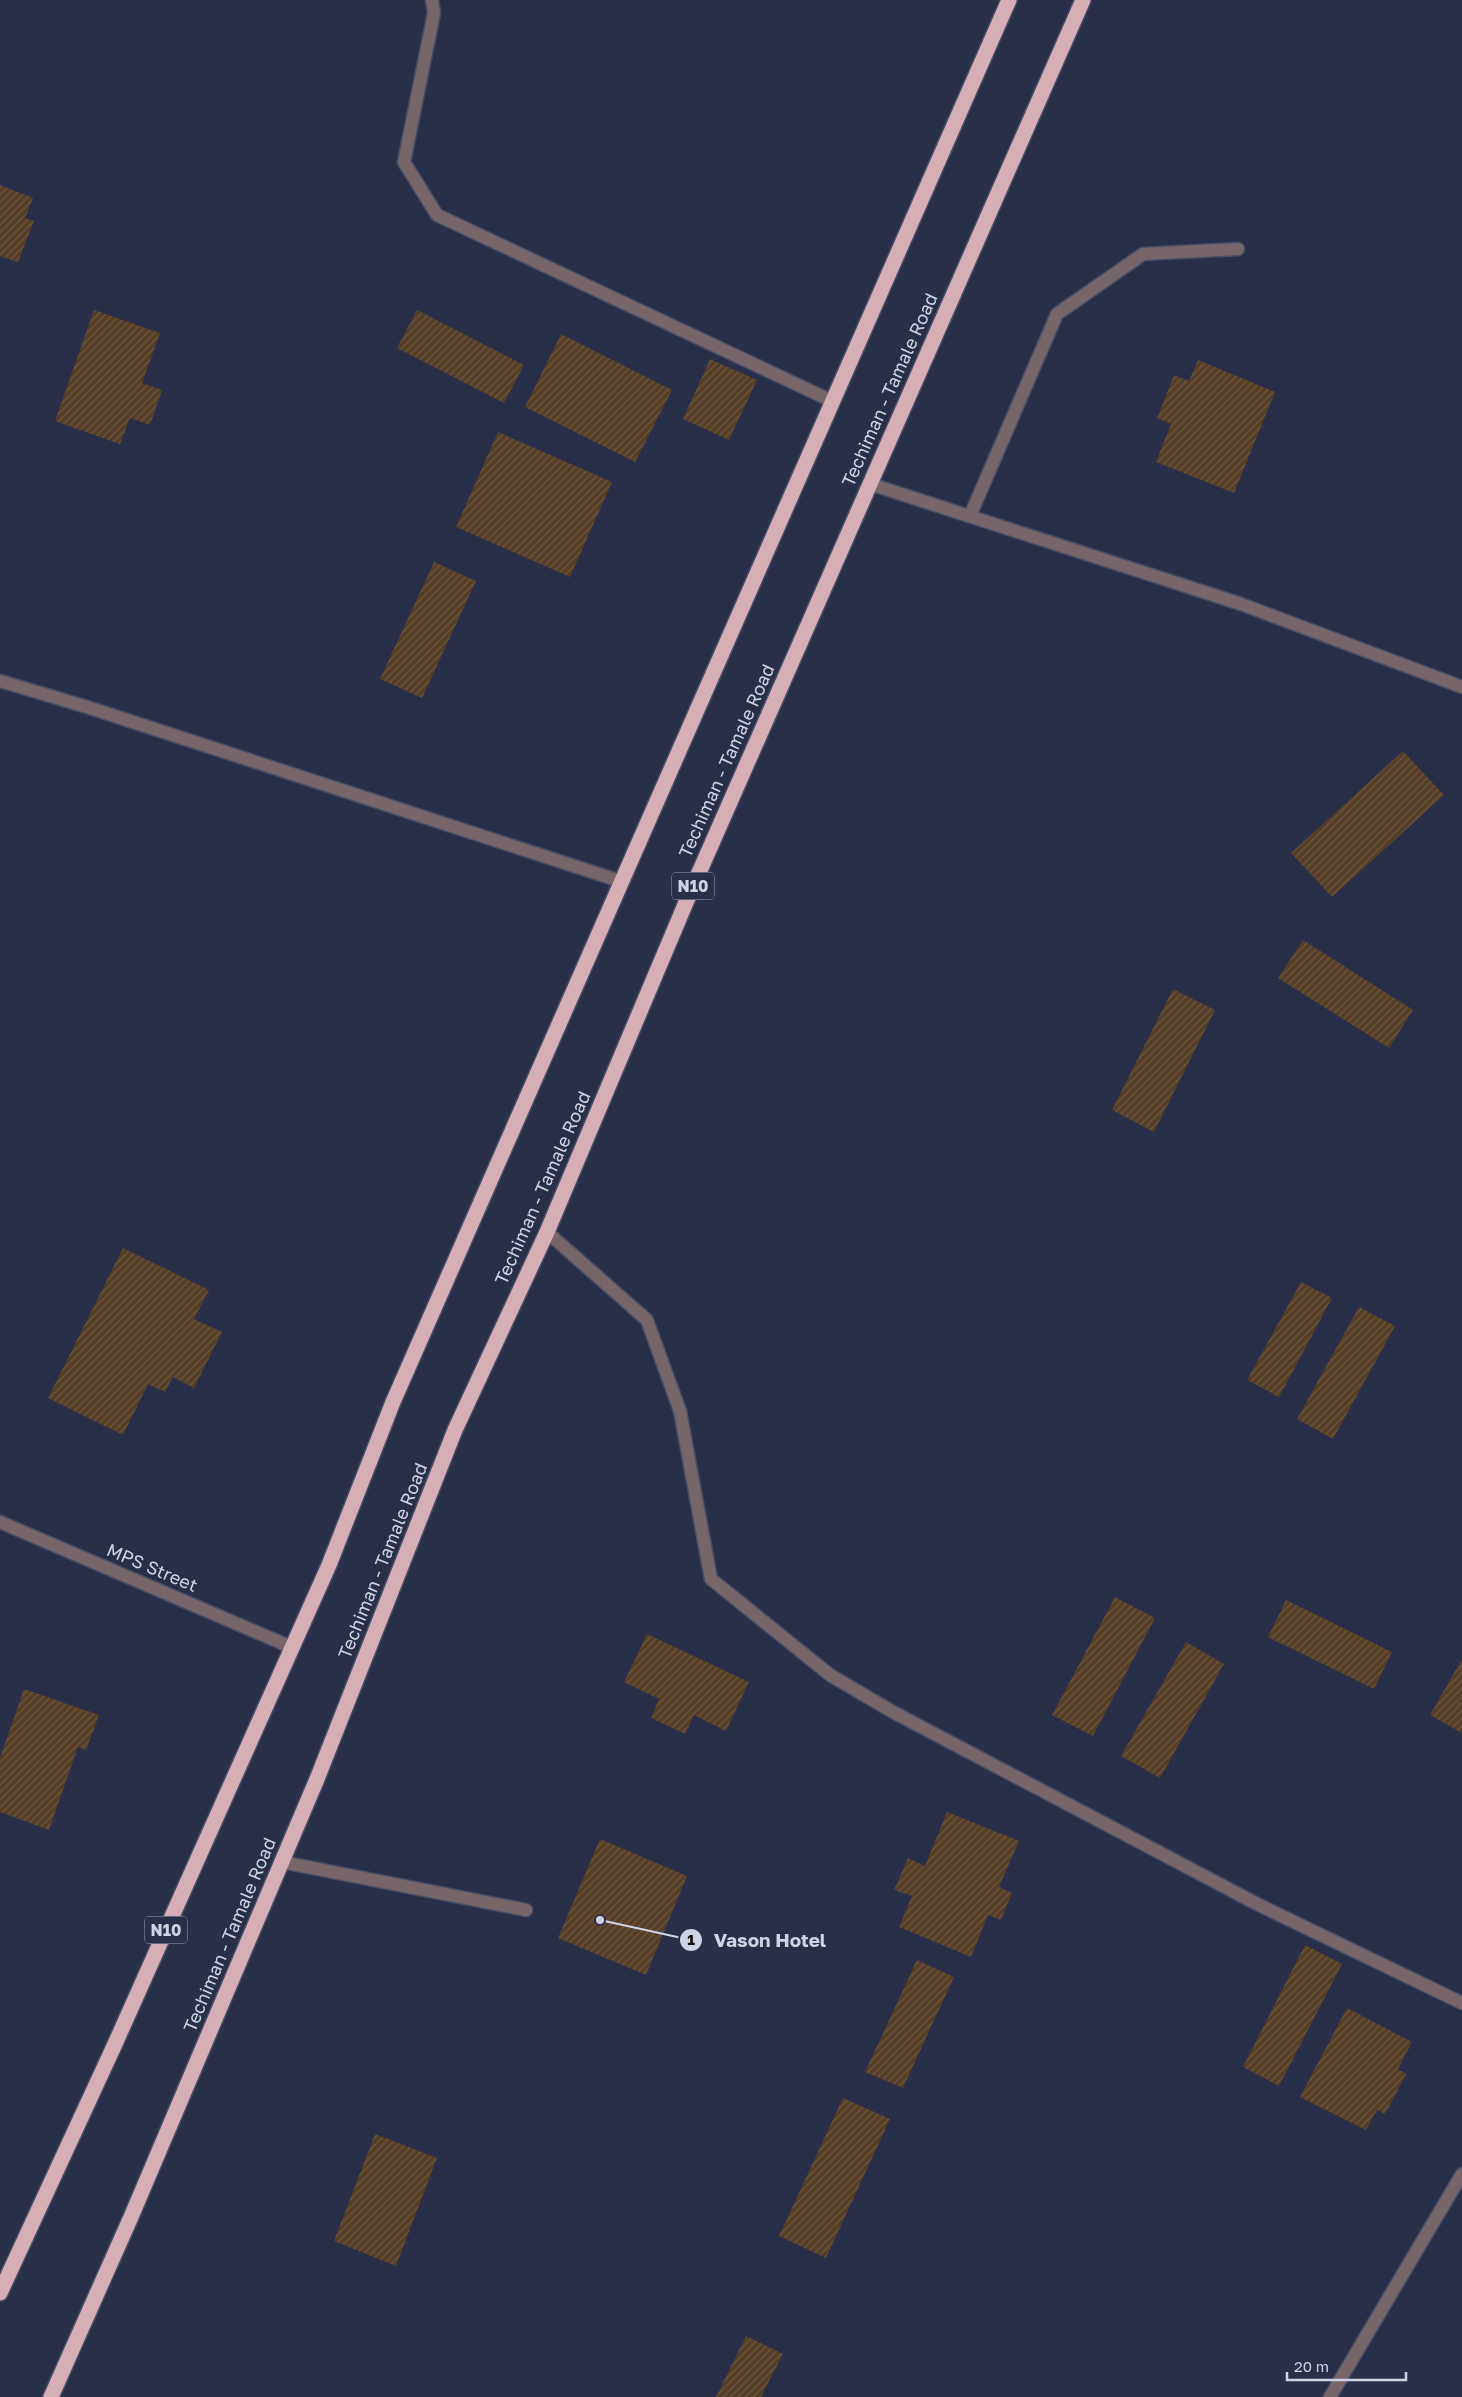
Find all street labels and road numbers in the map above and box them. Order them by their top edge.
street label: Techiman - Tamale Road [837,290,942,490]
street label: Techiman - Tamale Road [674,661,779,861]
road number: N10 [672,872,714,899]
street label: Techiman - Tamale Road [490,1088,595,1288]
street label: Techiman - Tamale Road [333,1460,431,1662]
street label: MPS Street [104,1538,201,1596]
street label: Techiman - Tamale Road [178,1834,280,2035]
road number: N10 [145,1916,187,1944]

